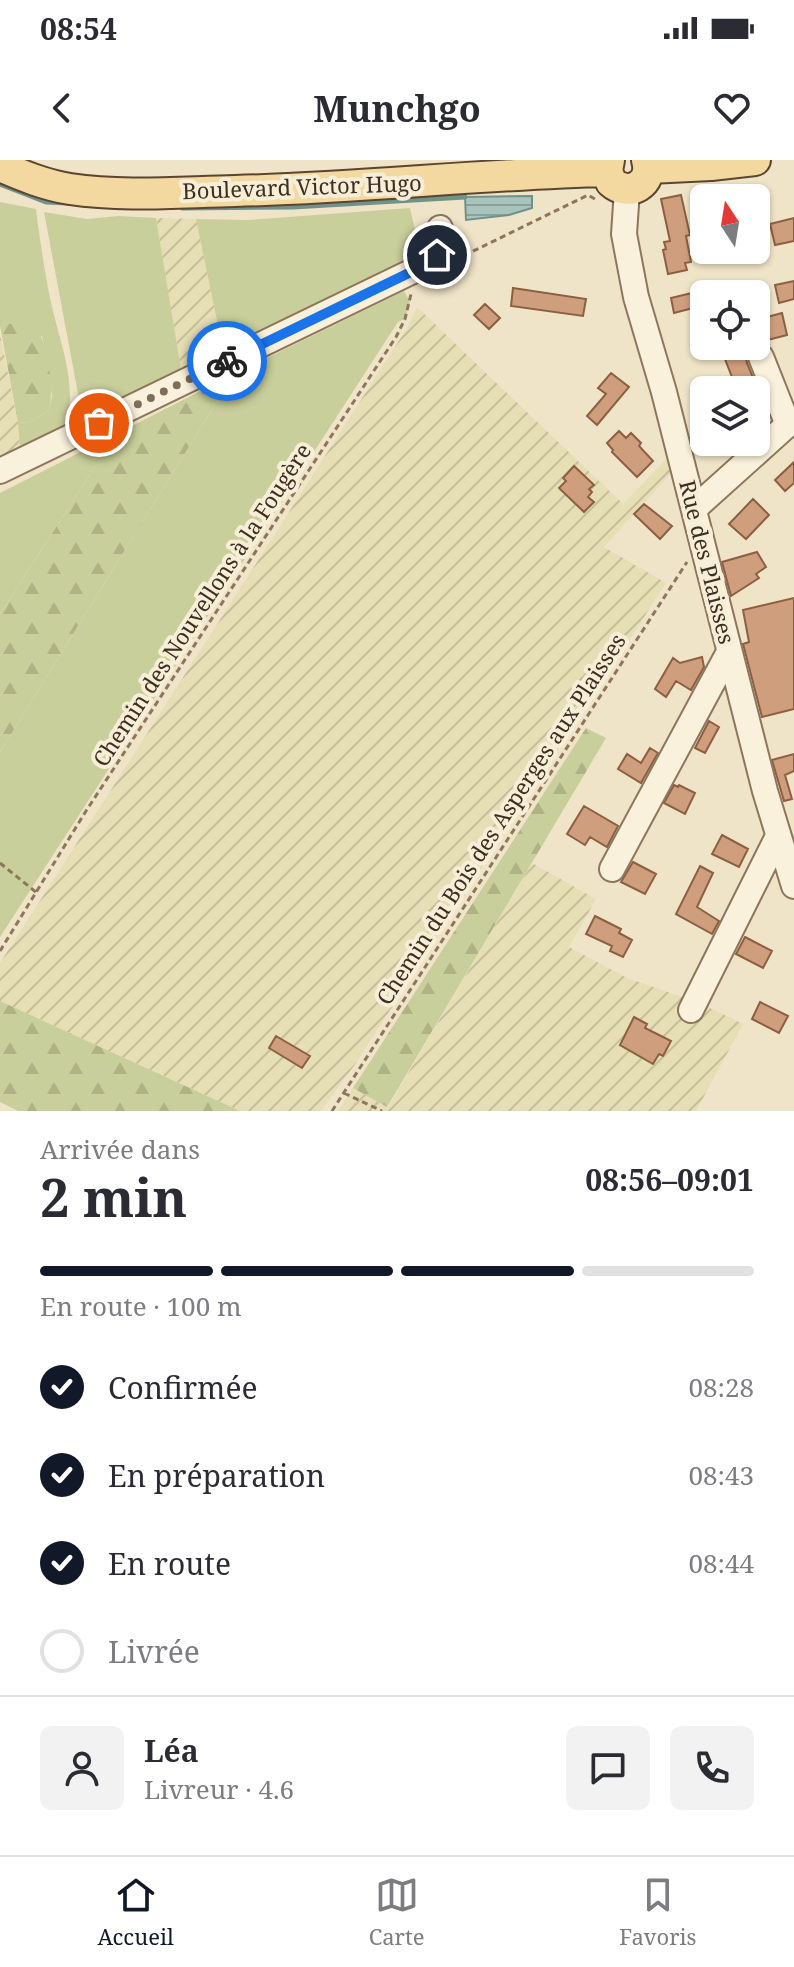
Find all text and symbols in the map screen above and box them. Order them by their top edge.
text: 08:54 [40,8,117,49]
text: Munchgo [313,84,481,133]
icon: back [40,86,84,130]
icon: heart [710,86,754,130]
street label: Boulevard Victor Hugo [182,167,422,205]
north arrow [690,184,770,264]
map controls [690,184,770,456]
pin [403,221,471,289]
icon: home [415,233,459,277]
button: locate [690,280,770,360]
courier [187,321,267,401]
icon: bike [205,339,249,383]
button: layers [690,376,770,456]
pin [65,389,133,457]
icon: bag [77,401,121,445]
street label: Chemin des Nouvellons à la Fougère [85,437,317,772]
street label: Rue des Plaisses [673,477,743,647]
street label: Chemin du Bois des Asperges aux Plaisses [369,627,632,1010]
text: Arrivée dans [40,1131,200,1167]
text: 08:56–09:01 [585,1159,754,1200]
text: 2 min [40,1161,187,1232]
text: En route · 100 m [40,1288,242,1324]
icon: check [40,1365,84,1409]
text: Confirmée [108,1367,258,1408]
text: 08:28 [688,1369,754,1405]
icon: check [40,1453,84,1497]
text: En préparation [108,1455,325,1496]
text: 08:43 [688,1457,754,1493]
icon: check [40,1541,84,1585]
text: En route [108,1543,231,1584]
text: 08:44 [688,1545,754,1581]
text: Livrée [108,1631,200,1672]
button: person [40,1726,124,1810]
button: chat [566,1726,650,1810]
button: phone [670,1726,754,1810]
text: Léa [144,1730,199,1771]
text: Livreur · 4.6 [144,1771,294,1807]
tab: Accueil [97,1873,174,1951]
tab: Carte [369,1873,424,1951]
tab: Favoris [619,1873,697,1951]

